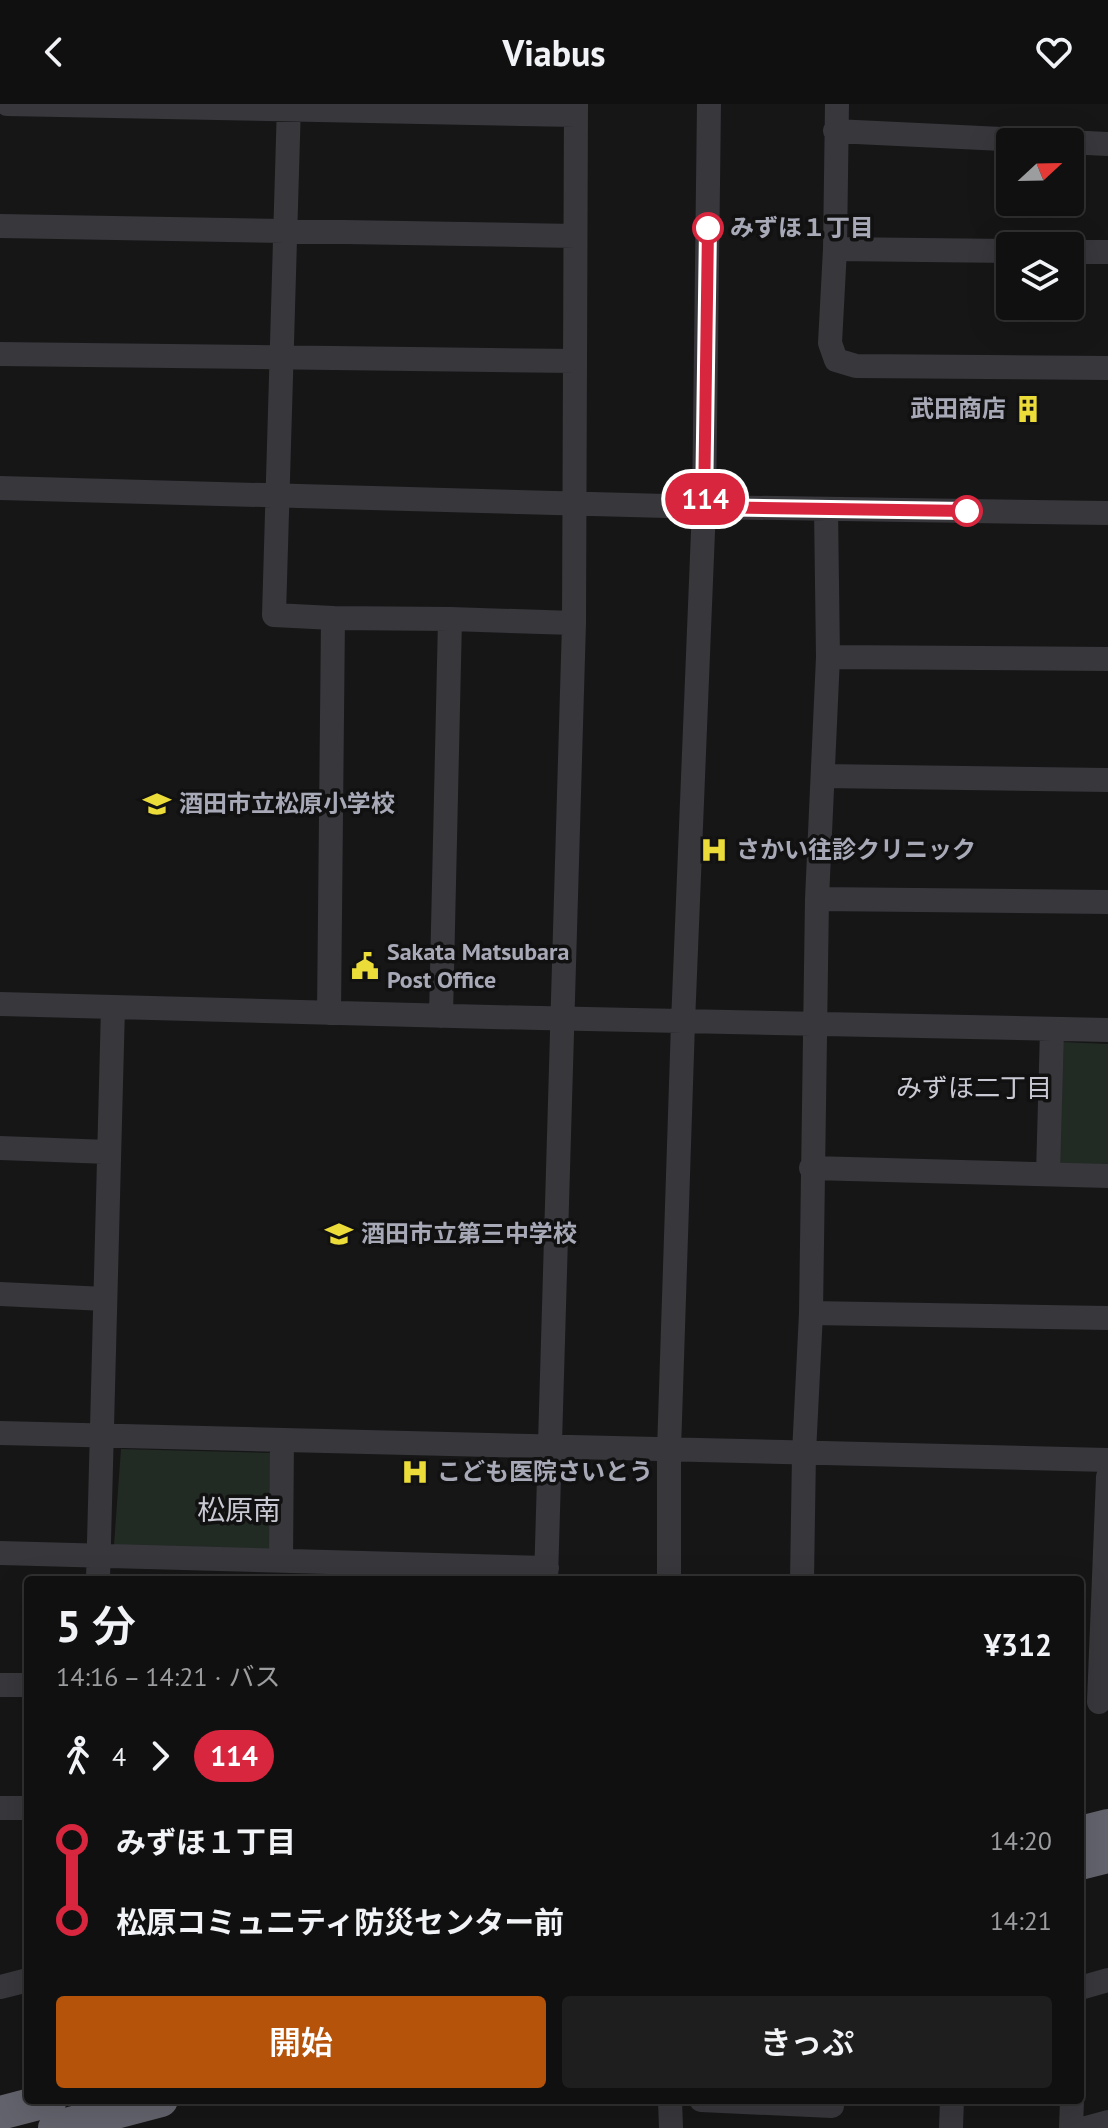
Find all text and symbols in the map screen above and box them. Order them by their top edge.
text: Viabus [502,29,606,76]
icon: back [32,30,76,74]
icon: heart [1032,30,1076,74]
north arrow [996,128,1084,216]
map controls [996,128,1084,320]
place label: みずほ１丁目 [730,212,874,243]
marker: みずほ１丁目 [693,213,723,243]
button: layers [996,232,1084,320]
place label: 武田商店 [910,393,1006,424]
building icon: 武田商店 [1013,394,1043,424]
line badge: 114 [659,473,751,525]
text: 114 [681,480,729,517]
unlabelled marker [952,496,982,526]
place label: 酒田市立松原小学校 [179,788,395,819]
school or university icon: 酒田市立松原小学校 [142,789,172,819]
place label: さかい往診クリニック [736,834,976,865]
hospital icon: さかい往診クリニック [699,835,729,865]
place label: Sakata Matsubara Post Office [387,936,569,995]
public building icon: Sakata Matsubara Post Office [350,951,380,981]
district label: みずほ二丁目 [896,1071,1052,1104]
place label: 酒田市立第三中学校 [361,1218,577,1249]
school or university icon: 酒田市立第三中学校 [324,1219,354,1249]
place label: こども医院さいとう [437,1456,653,1487]
hospital icon: こども医院さいとう [400,1457,430,1487]
district label: 松原南 [197,1491,281,1528]
text: 5 分 [56,1597,136,1654]
text: ¥312 [984,1625,1052,1664]
text: 14:16 – 14:21 · バス [56,1660,280,1693]
icon: walk [56,1734,100,1778]
icon: forward [138,1734,182,1778]
text: 114 [210,1737,258,1774]
text: 4 [112,1740,126,1773]
text: みずほ１丁目 [116,1822,296,1861]
text: 14:20 [990,1824,1052,1857]
text: 松原コミュニティ防災センター前 [116,1902,564,1941]
text: 14:21 [990,1904,1052,1937]
button: 開始 [56,1996,546,2088]
button: きっぷ [562,1996,1052,2088]

